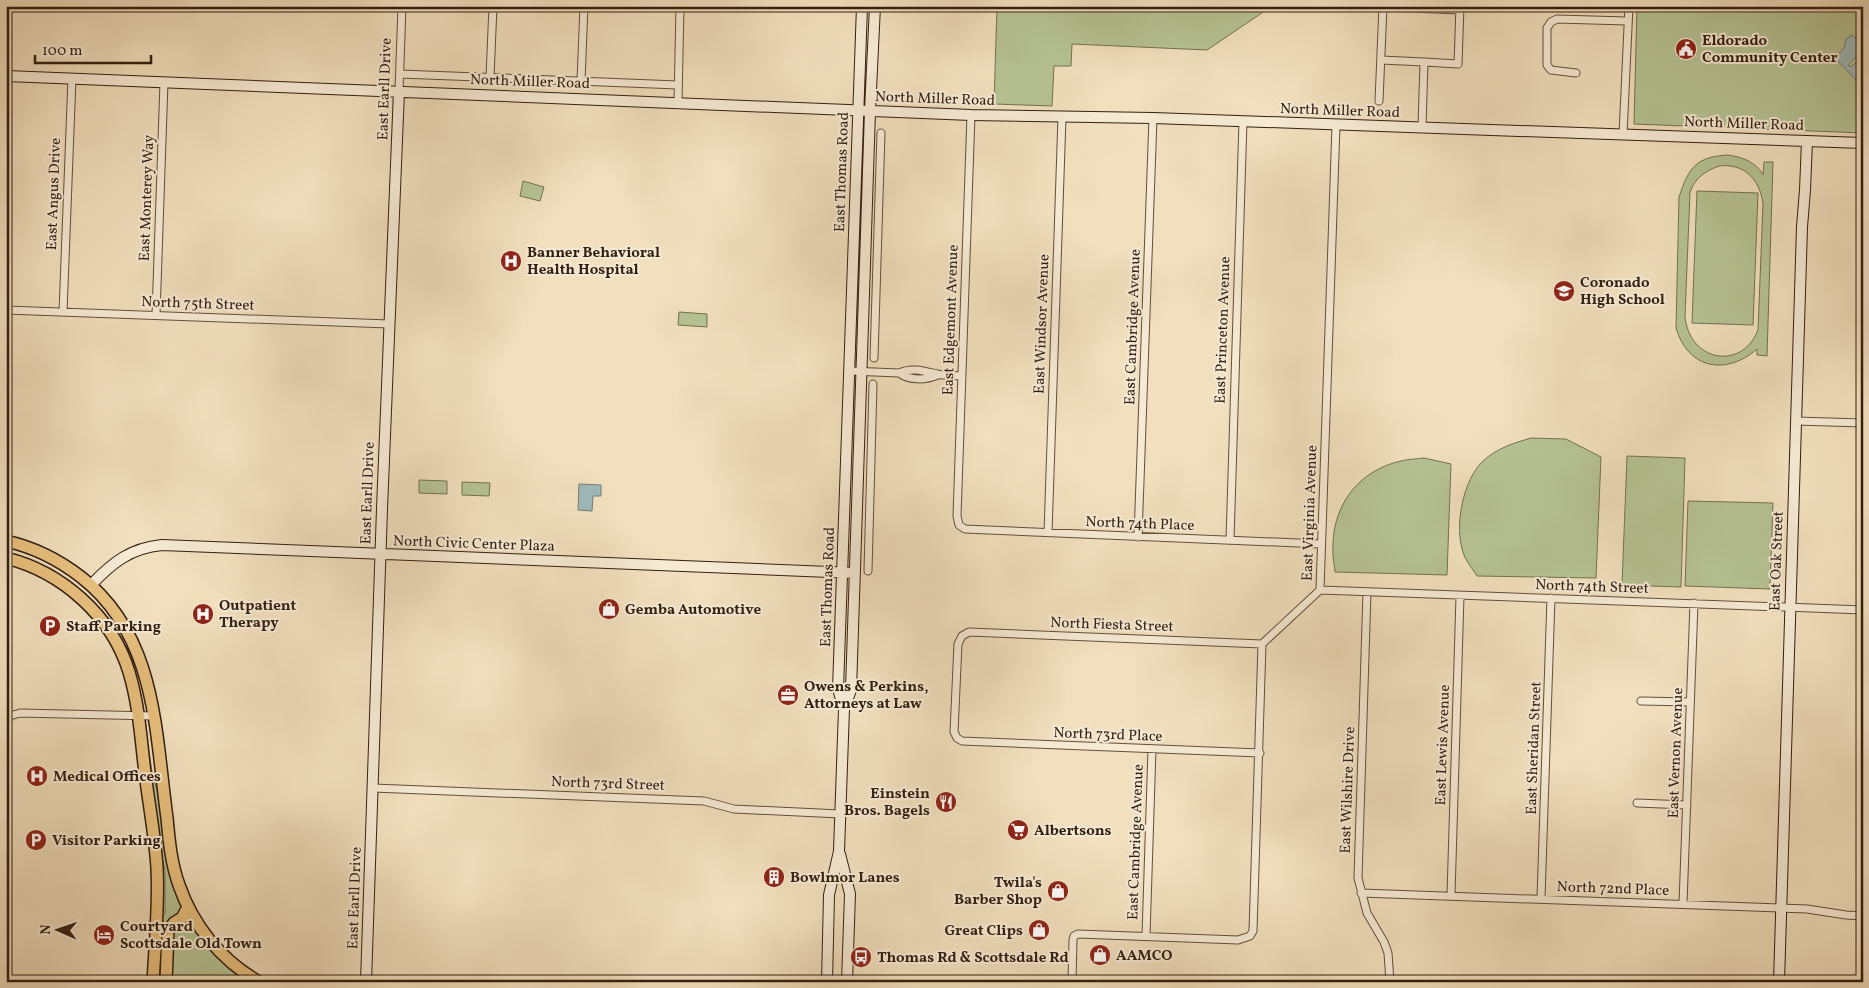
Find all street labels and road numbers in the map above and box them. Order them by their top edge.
street label: East Earll Drive [373,37,398,141]
street label: North Miller Road [469,70,590,95]
street label: North Miller Road [874,87,995,112]
street label: North Miller Road [1279,99,1400,124]
street label: East Thomas Road [830,112,855,232]
street label: North Miller Road [1683,112,1804,137]
street label: East Monterey Way [135,134,160,262]
street label: East Angus Drive [42,137,67,251]
street label: East Edgemont Avenue [938,244,965,396]
street label: East Cambridge Avenue [1120,249,1147,405]
street label: East Windsor Avenue [1030,254,1055,394]
street label: East Princeton Avenue [1210,256,1237,404]
street label: North 75th Street [141,292,255,317]
street label: East Earll Drive [356,441,381,545]
street label: East Virginia Avenue [1298,445,1323,582]
street label: East Oak Street [1765,511,1790,611]
street label: North 74th Place [1085,512,1195,537]
street label: East Thomas Road [816,527,841,647]
street label: North Civic Center Plaza [393,531,555,558]
street label: North 74th Street [1535,575,1649,600]
street label: North Fiesta Street [1050,613,1174,638]
street label: East Sheridan Street [1522,681,1547,815]
street label: East Lewis Avenue [1431,684,1456,806]
street label: East Vernon Avenue [1664,687,1689,819]
street label: North 73rd Place [1053,723,1163,748]
street label: East Wilshire Drive [1336,726,1361,854]
street label: East Cambridge Avenue [1123,764,1150,920]
street label: North 73rd Street [551,772,665,797]
street label: East Earll Drive [343,846,368,950]
street label: North 72nd Place [1556,877,1670,902]

